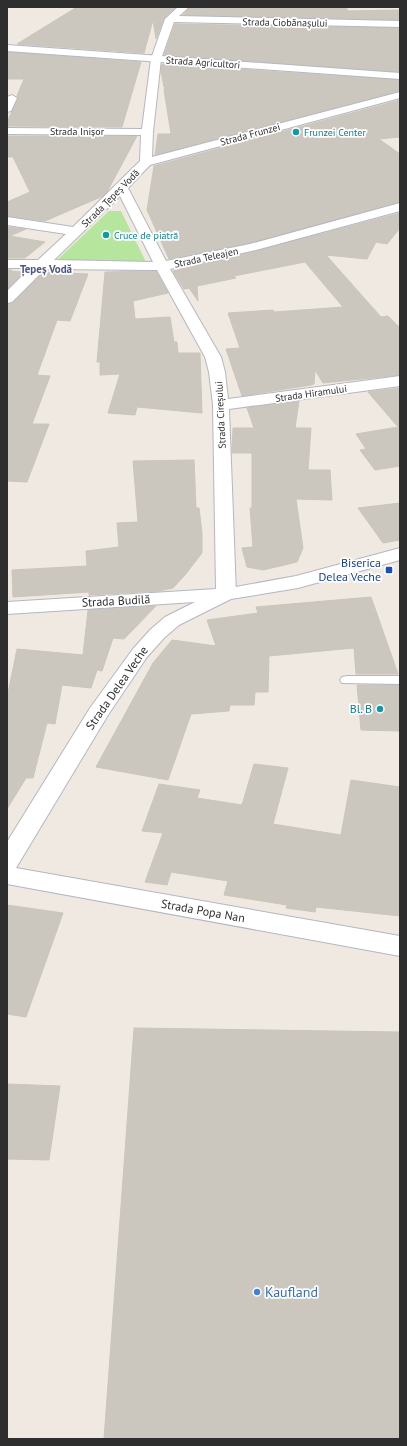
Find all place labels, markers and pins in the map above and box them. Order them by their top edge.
place label: Frunzei Center [304,126,366,139]
marker: Frunzei Center [291,127,301,137]
place label: Cruce de piatră [114,229,178,242]
marker: Cruce de piatră [101,230,111,240]
place label: Biserica Delea Veche [319,555,381,584]
marker: Biserica Delea Veche [384,565,394,575]
place label: Bl. B [350,701,372,716]
marker: Bl. B [375,704,385,714]
place label: Kaufland [265,1283,318,1301]
marker: Kaufland [252,1287,262,1297]

